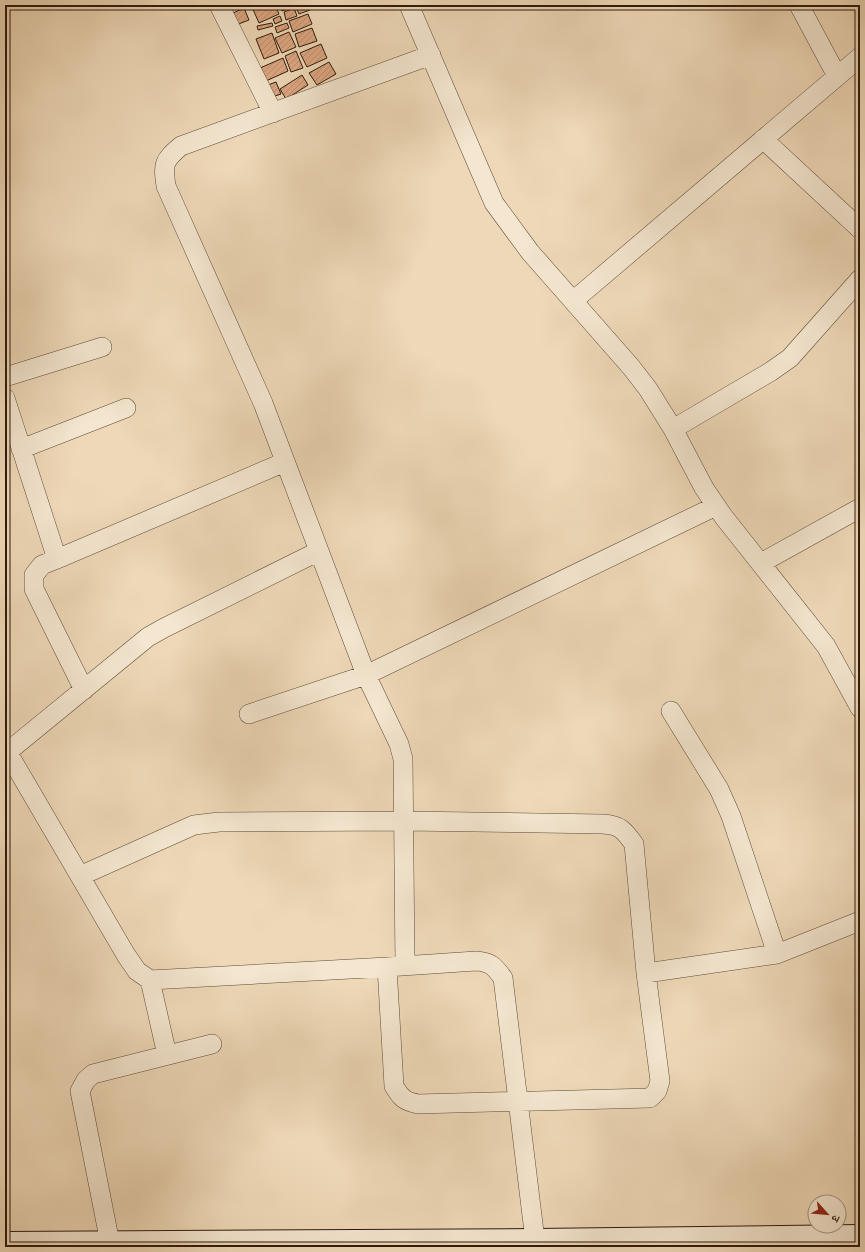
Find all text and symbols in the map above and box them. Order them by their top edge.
north arrow [807,1194,847,1234]
text: उ [827,1212,843,1225]

